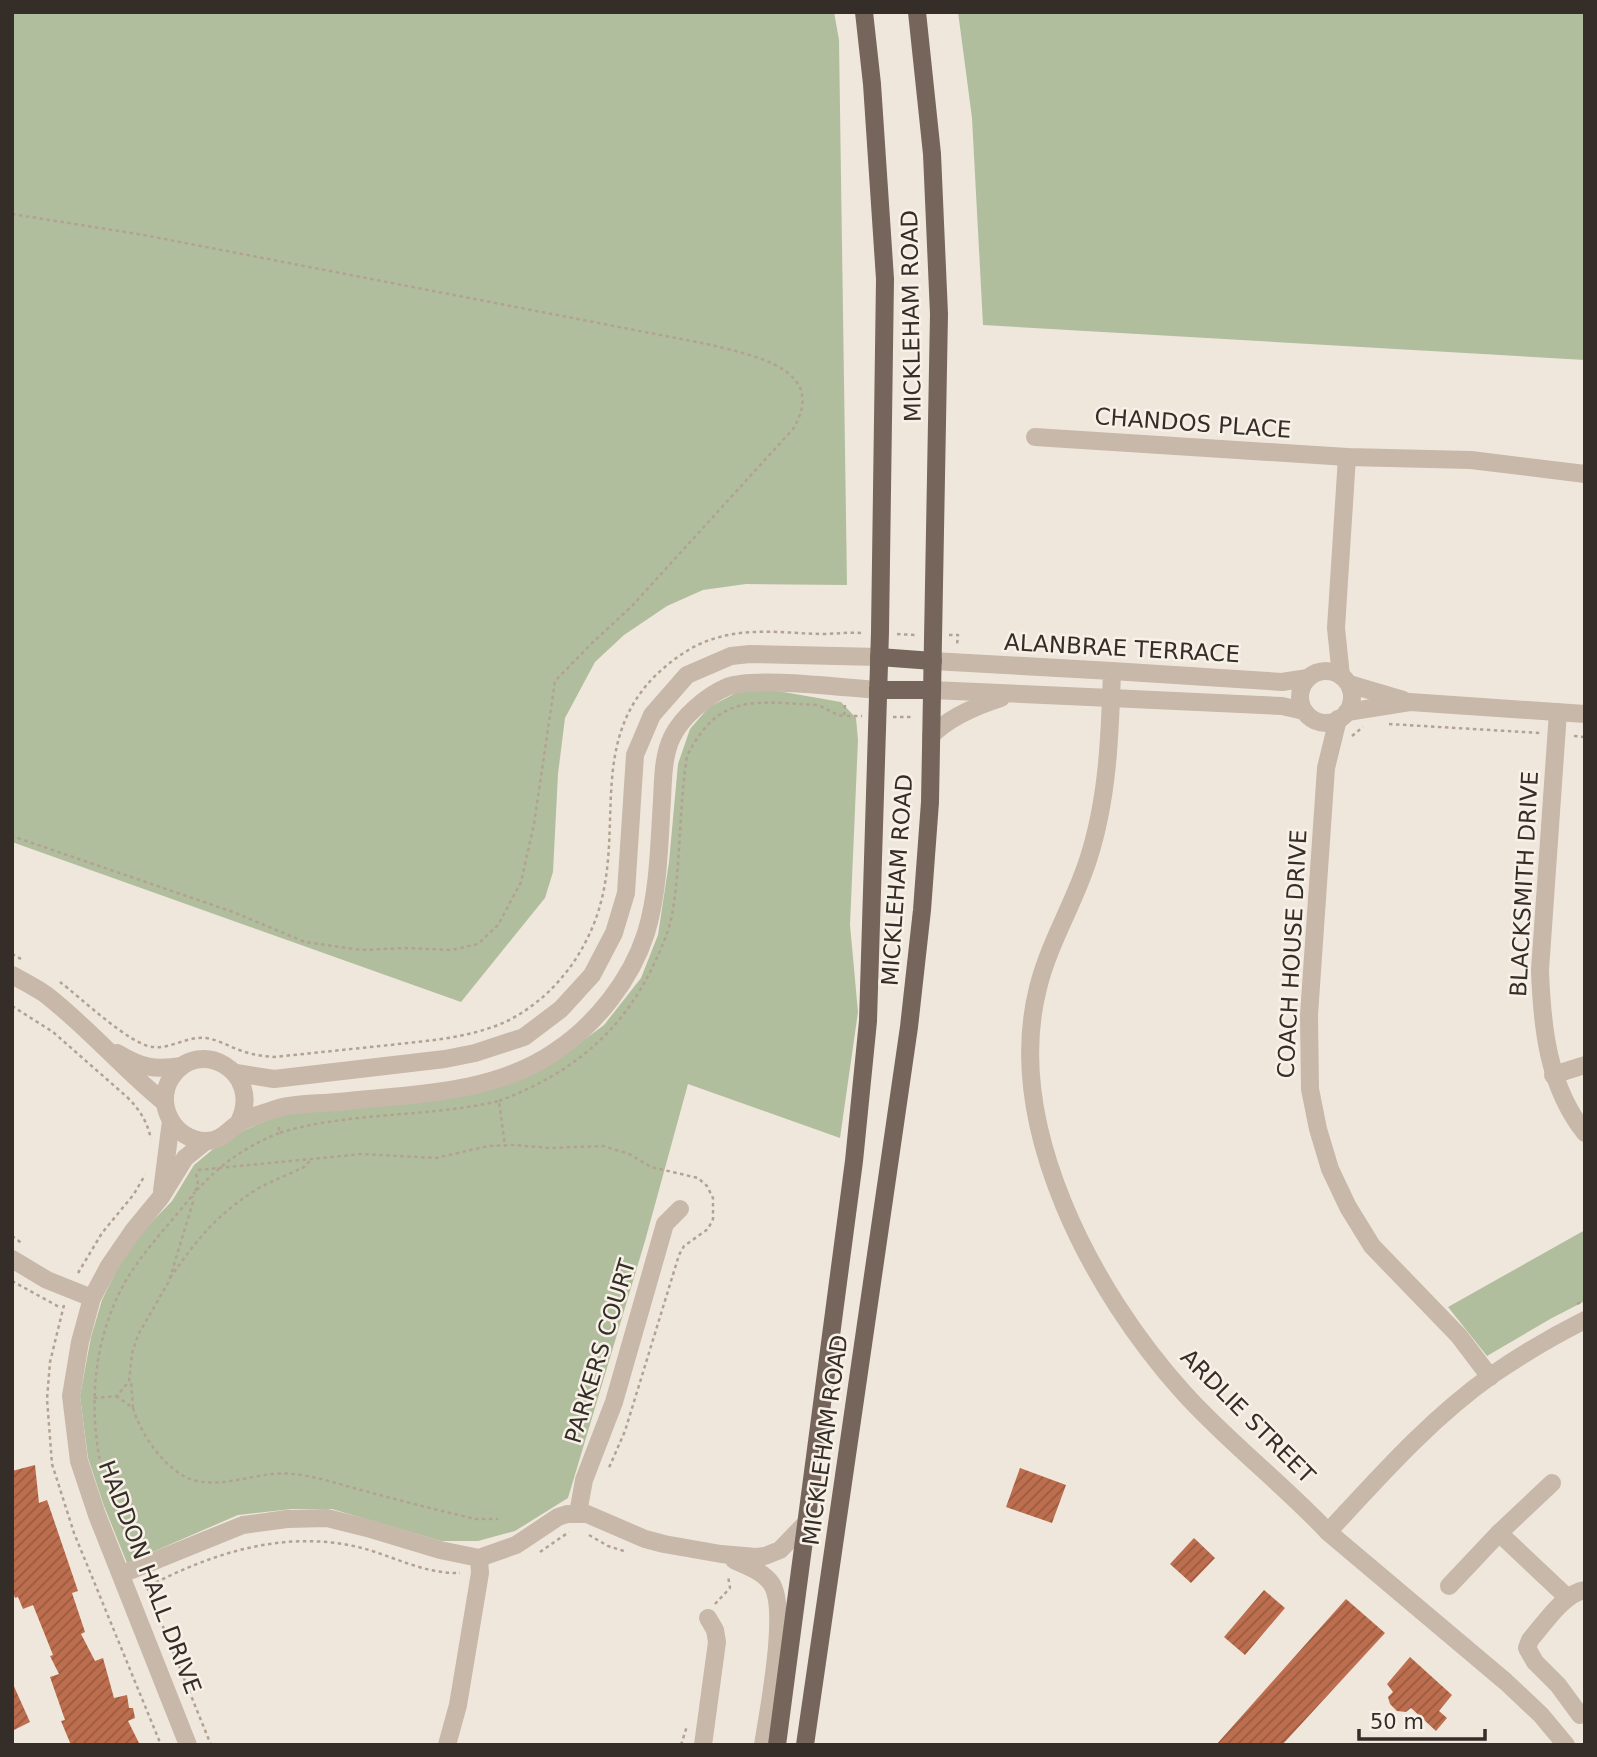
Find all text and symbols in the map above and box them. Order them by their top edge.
street label: MICKLEHAM ROAD [896,210,926,422]
street label: CHANDOS PLACE [1094,403,1292,443]
street label: ALANBRAE TERRACE [1004,629,1240,667]
street label: BLACKSMITH DRIVE [1505,770,1543,998]
street label: MICKLEHAM ROAD [877,773,917,987]
street label: COACH HOUSE DRIVE [1272,829,1312,1079]
street label: PARKERS COURT [560,1255,641,1446]
street label: MICKLEHAM ROAD [797,1333,853,1547]
street label: ARDLIE STREET [1176,1344,1321,1489]
street label: HADDON HALL DRIVE [93,1457,207,1697]
scale bar [1359,1698,1485,1742]
text: 50 m [1370,1710,1424,1734]

